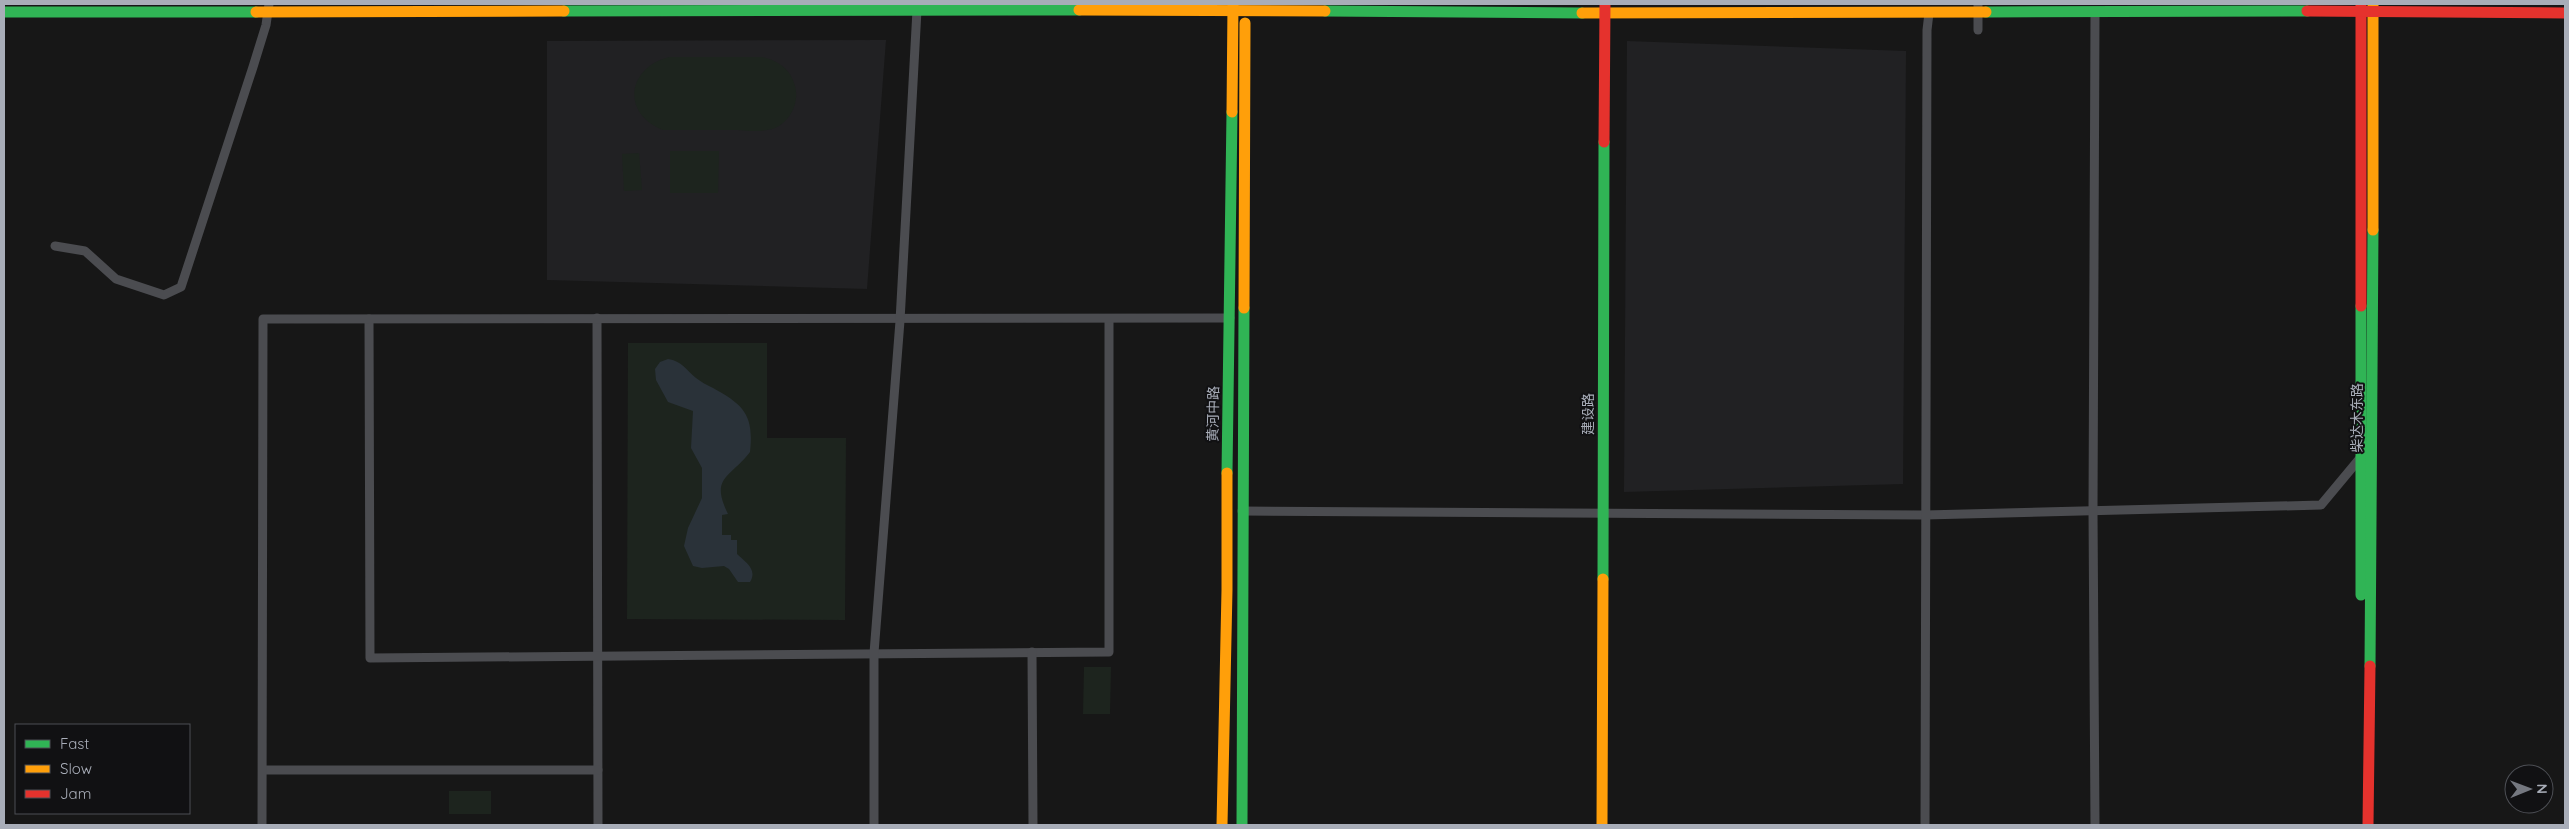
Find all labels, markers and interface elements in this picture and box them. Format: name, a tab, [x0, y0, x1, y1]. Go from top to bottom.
street label: 柴达木东路	[2348, 383, 2366, 453]
street label: 黄河中路	[1204, 386, 1222, 442]
street label: 建设路	[1579, 393, 1597, 435]
legend	[15, 724, 190, 814]
text: Fast	[60, 734, 89, 753]
text: Slow	[60, 759, 92, 778]
north arrow	[2504, 764, 2554, 814]
text: N	[2533, 783, 2551, 794]
text: Jam	[60, 784, 91, 803]

